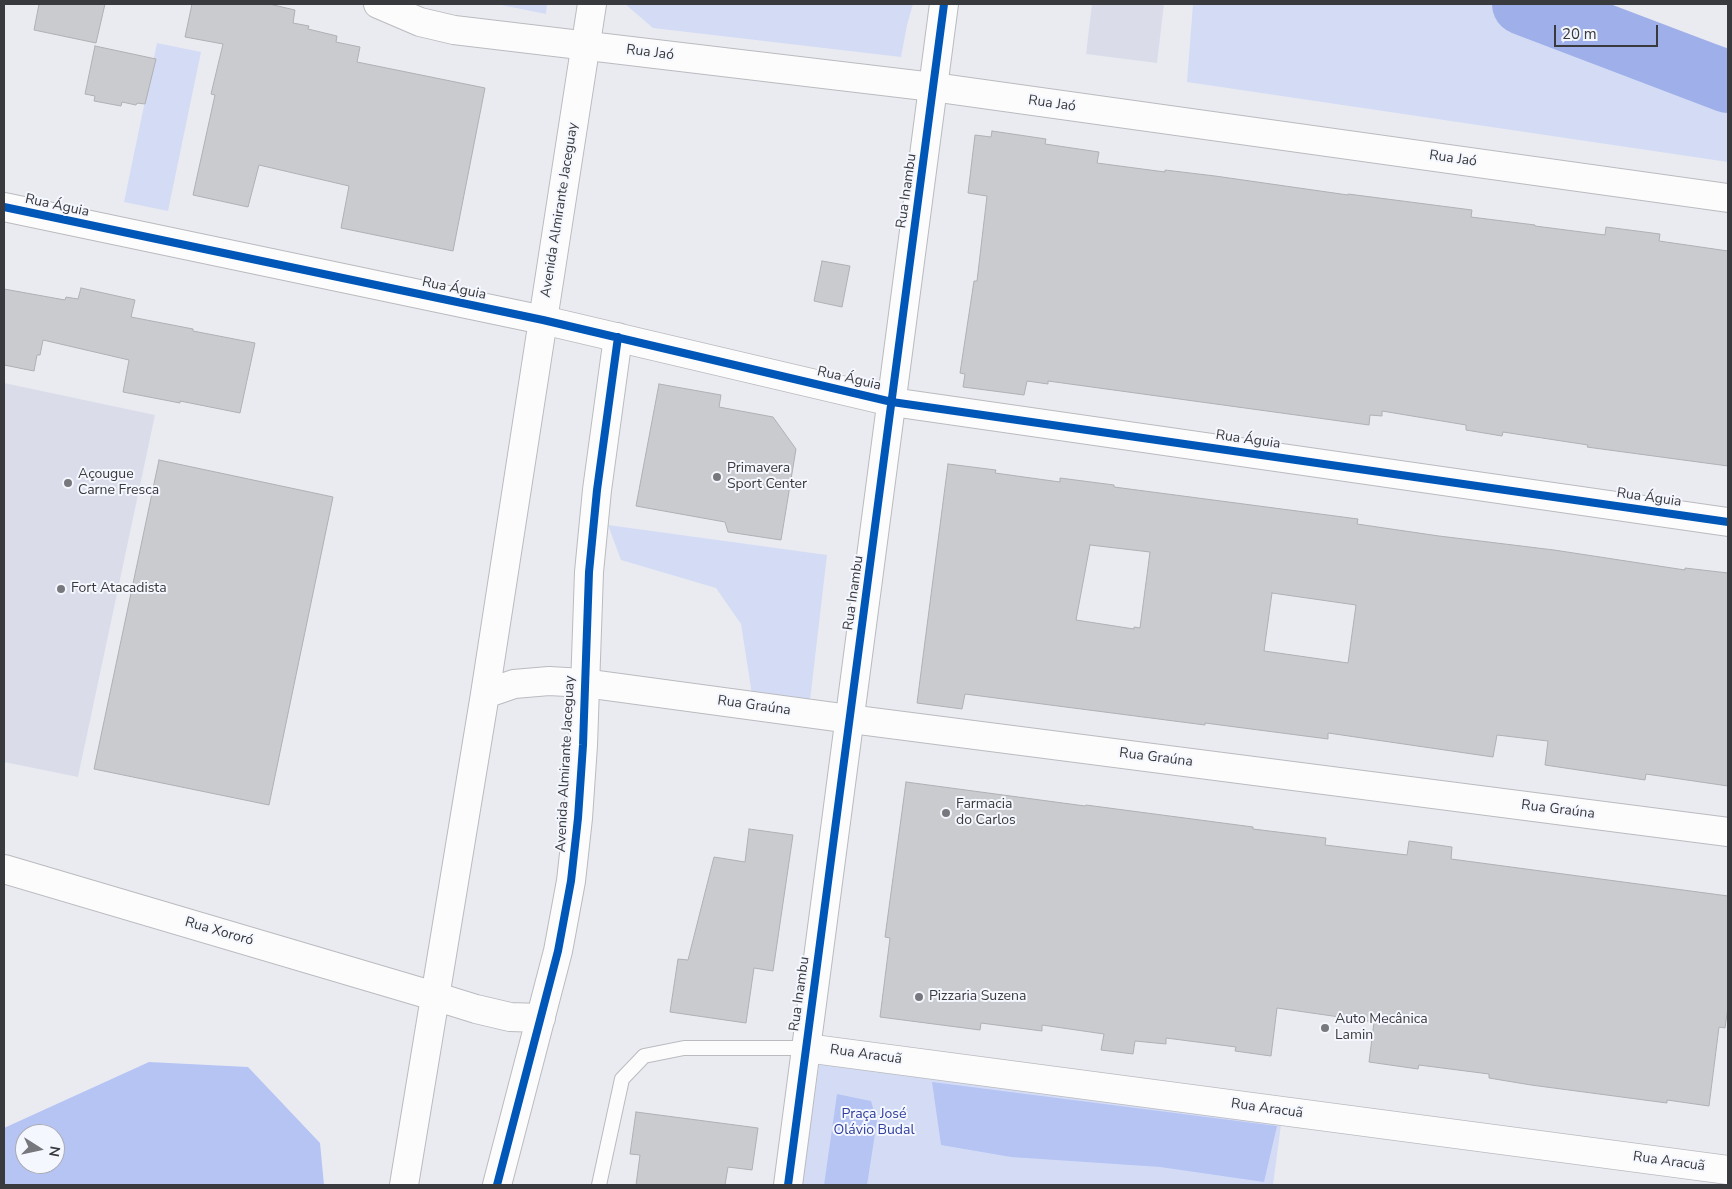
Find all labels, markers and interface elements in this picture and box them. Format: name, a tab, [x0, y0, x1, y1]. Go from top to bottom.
scale bar	[1557, 15, 1661, 47]
text: 20 m	[1562, 24, 1597, 44]
street label: Rua Jaó	[625, 42, 675, 64]
street label: Rua Jaó	[1027, 92, 1077, 116]
street label: Avenida Almirante Jaceguay	[538, 121, 582, 299]
street label: Rua Jaó	[1428, 147, 1478, 171]
street label: Rua Inambu	[893, 153, 921, 229]
street label: Rua Águia	[23, 191, 91, 221]
street label: Rua Águia	[420, 274, 488, 304]
street label: Rua Águia	[815, 363, 883, 395]
street label: Rua Águia	[1215, 427, 1281, 453]
place label: Primavera Sport Center	[727, 461, 807, 494]
place label: Açougue Carne Fresca	[78, 467, 159, 500]
marker: Primavera Sport Center	[711, 471, 723, 483]
marker: Açougue Carne Fresca	[62, 477, 74, 489]
street label: Rua Águia	[1616, 485, 1682, 511]
street label: Rua Inambu	[840, 555, 868, 631]
place label: Fort Atacadista	[71, 581, 167, 597]
marker: Fort Atacadista	[55, 583, 67, 595]
street label: Avenida Almirante Jaceguay	[553, 675, 579, 853]
street label: Rua Graúna	[716, 693, 792, 719]
street label: Rua Graúna	[1118, 745, 1194, 771]
place label: Farmacia do Carlos	[956, 797, 1016, 830]
street label: Rua Graúna	[1520, 797, 1596, 823]
marker: Farmacia do Carlos	[940, 807, 952, 819]
street label: Rua Xororó	[183, 914, 255, 950]
street label: Rua Inambu	[786, 956, 814, 1032]
place label: Pizzaria Suzena	[929, 989, 1026, 1005]
marker: Pizzaria Suzena	[913, 991, 925, 1003]
place label: Auto Mecânica Lamin	[1335, 1012, 1428, 1044]
marker: Auto Mecânica Lamin	[1319, 1022, 1331, 1034]
street label: Rua Aracuã	[829, 1042, 903, 1068]
street label: Rua Aracuã	[1230, 1096, 1304, 1122]
park label: Praça José Olávio Budal	[833, 1107, 915, 1140]
north arrow	[15, 1124, 65, 1174]
text: N	[44, 1145, 65, 1158]
street label: Rua Aracuã	[1632, 1149, 1706, 1175]

